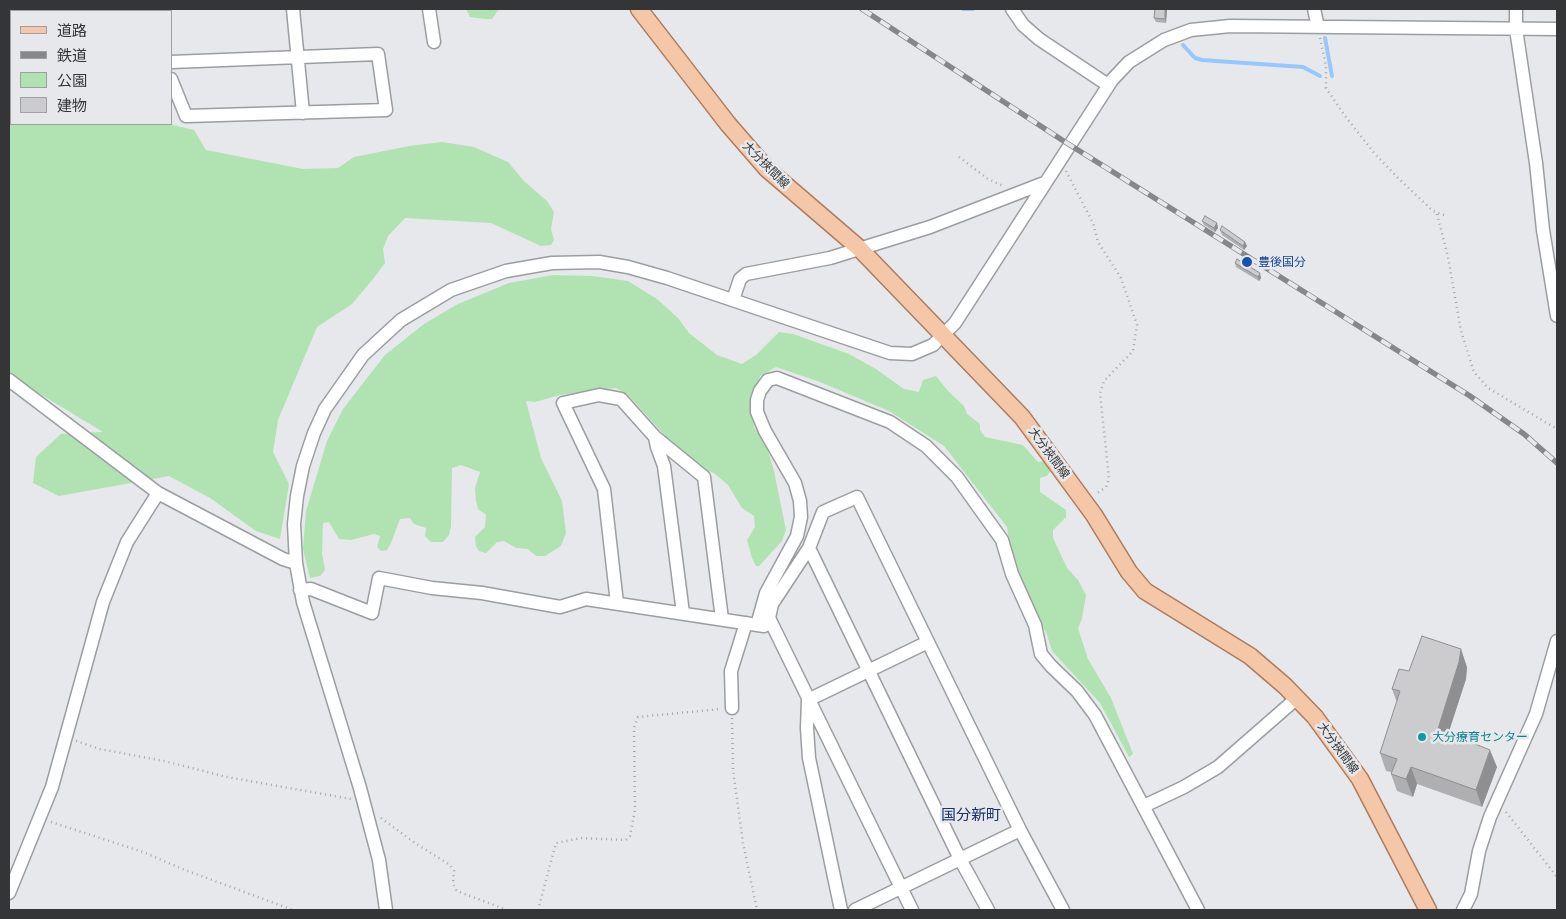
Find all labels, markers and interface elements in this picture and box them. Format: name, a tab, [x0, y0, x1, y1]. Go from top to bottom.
legend	[10, 10, 172, 125]
text: 道路	[57, 21, 87, 39]
text: 鉄道	[57, 46, 87, 64]
text: 公園	[57, 71, 87, 89]
text: 建物	[57, 96, 87, 114]
street label: 大分挾間線	[740, 139, 792, 191]
marker: 豊後国分	[1240, 255, 1254, 269]
place label: 豊後国分	[1258, 255, 1306, 269]
street label: 大分挾間線	[1026, 424, 1072, 482]
street label: 大分挾間線	[1315, 719, 1361, 777]
place label: 大分療育センター	[1432, 730, 1528, 744]
marker: 大分療育センター	[1416, 731, 1428, 743]
district label: 国分新町	[941, 806, 1001, 824]

